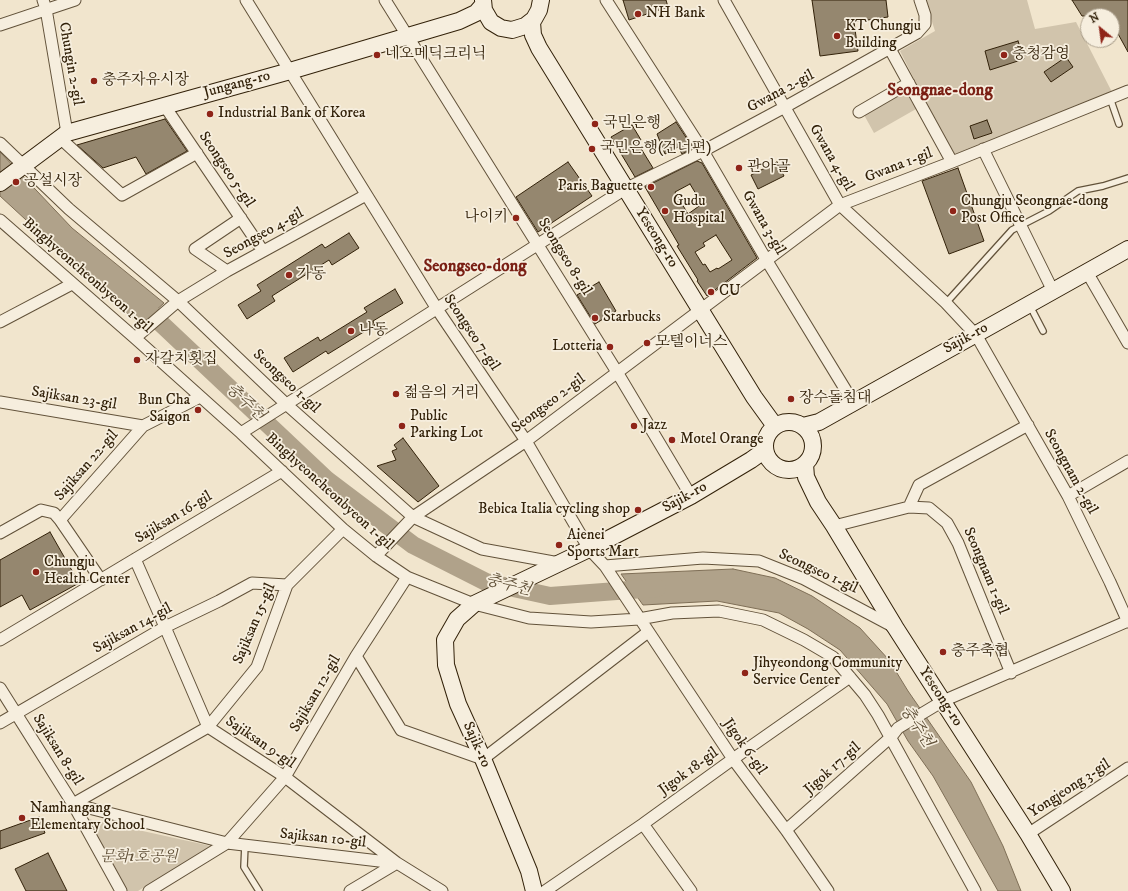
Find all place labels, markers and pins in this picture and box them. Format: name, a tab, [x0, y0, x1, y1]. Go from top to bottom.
place label: NH Bank	[646, 5, 705, 23]
marker: NH Bank	[633, 9, 643, 19]
place label: KT Chungju Building	[845, 18, 921, 53]
marker: KT Chungju Building	[832, 31, 842, 41]
place label: 네오메딕크리닉	[385, 46, 486, 64]
place label: 충청감영	[1012, 46, 1070, 64]
marker: 네오메딕크리닉	[372, 50, 382, 60]
marker: 충청감영	[999, 50, 1009, 60]
place label: 충주자유시장	[102, 72, 189, 90]
marker: 충주자유시장	[89, 76, 99, 86]
place label: Industrial Bank of Korea	[218, 105, 365, 123]
marker: Industrial Bank of Korea	[205, 109, 215, 119]
place label: 국민은행	[603, 115, 661, 133]
marker: 국민은행	[590, 119, 600, 129]
place label: 국민은행(건너편)	[600, 140, 711, 158]
marker: 국민은행(건너편)	[587, 144, 597, 154]
place label: 관아골	[747, 159, 790, 177]
marker: 관아골	[734, 163, 744, 173]
place label: 공설시장	[24, 173, 82, 191]
marker: 공설시장	[11, 177, 21, 187]
place label: Paris Baguette	[558, 178, 643, 196]
marker: Paris Baguette	[646, 182, 656, 192]
place label: Gudu Hospital	[673, 193, 725, 228]
place label: Chungju Seongnae-dong Post Office	[961, 193, 1108, 228]
marker: Gudu Hospital	[660, 206, 670, 216]
marker: Chungju Seongnae-dong Post Office	[948, 206, 958, 216]
place label: 나이키	[465, 209, 508, 227]
marker: 나이키	[511, 213, 521, 223]
place label: 가동	[297, 266, 326, 284]
marker: 가동	[284, 270, 294, 280]
place label: CU	[719, 283, 741, 301]
marker: CU	[706, 287, 716, 297]
place label: Starbucks	[603, 309, 661, 327]
marker: Starbucks	[590, 313, 600, 323]
place label: 나동	[359, 322, 388, 340]
marker: 나동	[346, 326, 356, 336]
place label: 모텔이너스	[655, 334, 727, 352]
place label: Lotteria	[552, 338, 602, 356]
marker: 모텔이너스	[642, 338, 652, 348]
marker: Lotteria	[605, 342, 615, 352]
place label: 자갈치횟집	[145, 351, 217, 369]
marker: 자갈치횟집	[132, 355, 142, 365]
place label: 젊음의 거리	[404, 385, 480, 403]
marker: 젊음의 거리	[391, 389, 401, 399]
place label: 장수돌침대	[799, 390, 871, 408]
place label: Bun Cha Saigon	[138, 392, 190, 427]
marker: 장수돌침대	[786, 394, 796, 404]
marker: Bun Cha Saigon	[193, 405, 203, 415]
place label: Public Parking Lot	[410, 408, 483, 443]
place label: Jazz	[642, 417, 667, 435]
marker: Public Parking Lot	[397, 421, 407, 431]
marker: Jazz	[629, 421, 639, 431]
place label: Motel Orange	[680, 431, 763, 449]
marker: Motel Orange	[667, 435, 677, 445]
place label: Bebica Italia cycling shop	[478, 501, 630, 519]
marker: Bebica Italia cycling shop	[633, 505, 643, 515]
place label: Aienei Sports Mart	[567, 527, 639, 562]
marker: Aienei Sports Mart	[554, 540, 564, 550]
place label: Chungju Health Center	[44, 554, 130, 589]
marker: Chungju Health Center	[31, 567, 41, 577]
place label: 충주축협	[951, 643, 1009, 661]
marker: 충주축협	[938, 647, 948, 657]
place label: Jihyeondong Community Service Center	[753, 655, 902, 690]
marker: Jihyeondong Community Service Center	[740, 668, 750, 678]
place label: Namhangang Elementary School	[30, 800, 145, 835]
marker: Namhangang Elementary School	[17, 813, 27, 823]

